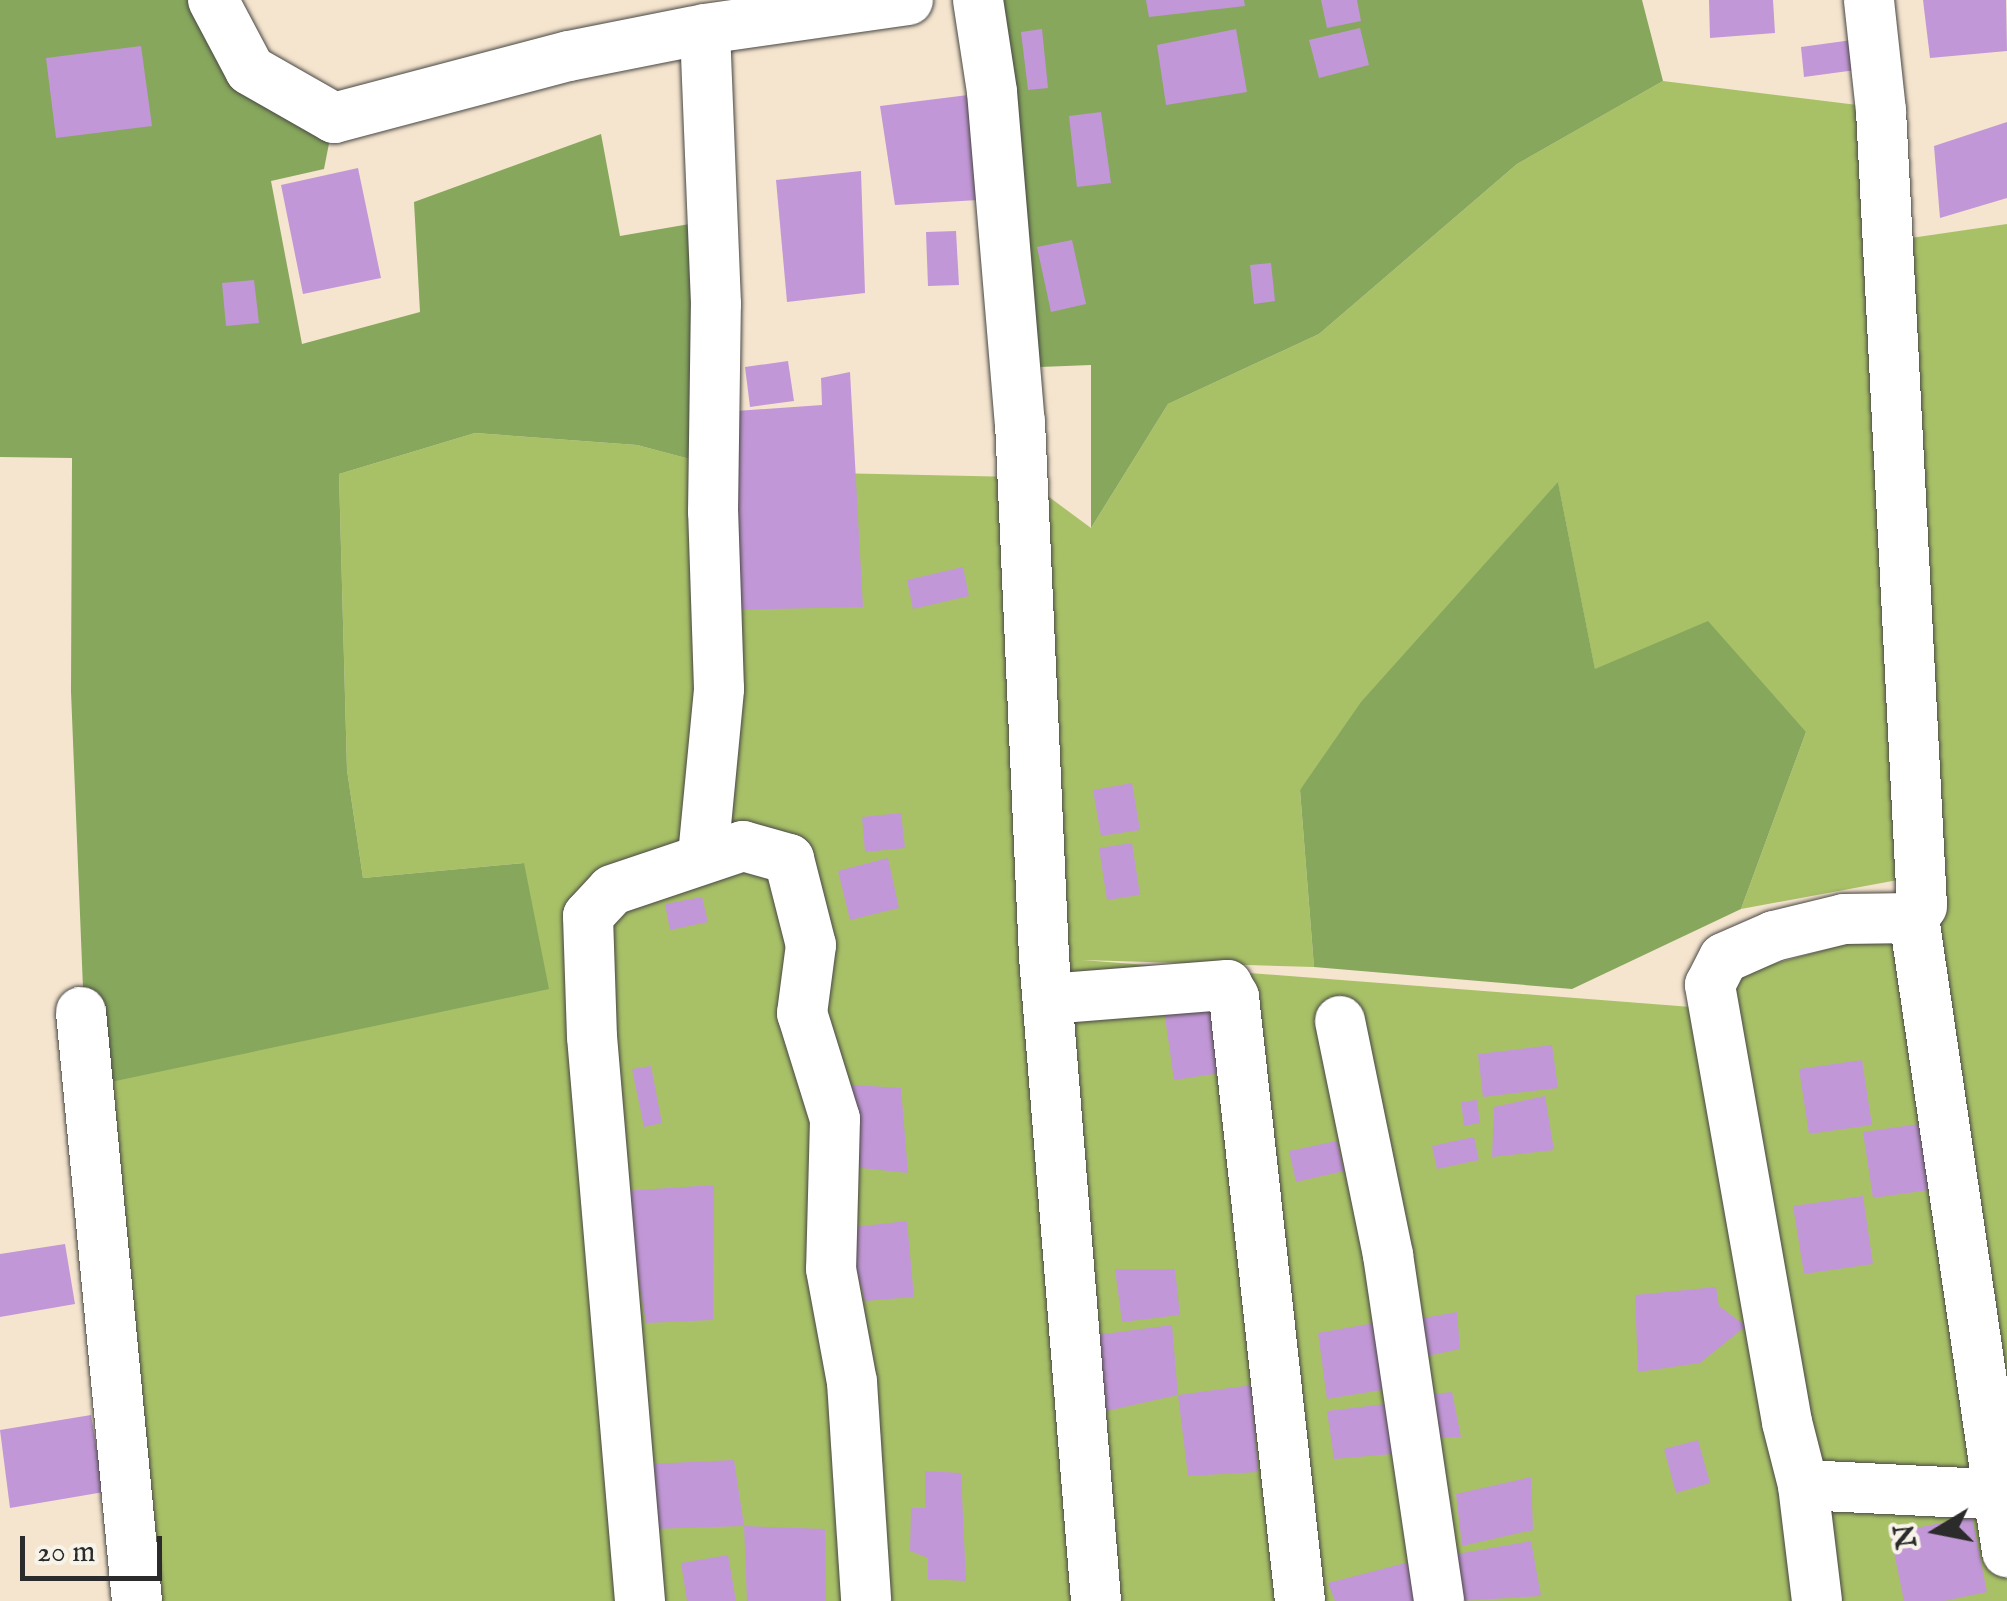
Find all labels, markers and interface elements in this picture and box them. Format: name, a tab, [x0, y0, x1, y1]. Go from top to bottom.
north arrow	[1887, 1481, 1987, 1581]
scale bar	[25, 1516, 168, 1578]
text: N	[1888, 1521, 1926, 1551]
text: 20 m	[37, 1534, 96, 1572]

